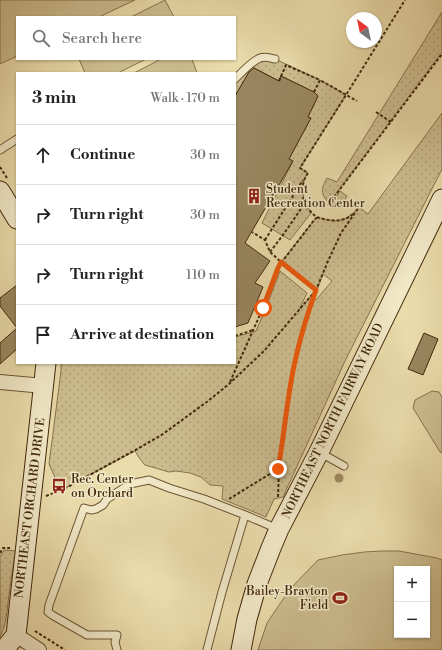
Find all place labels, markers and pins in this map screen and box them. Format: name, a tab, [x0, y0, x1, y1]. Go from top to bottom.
place label: Student Recreation Center	[266, 182, 365, 211]
building icon: Student Recreation Center	[245, 187, 263, 205]
place label: Rec. Center on Orchard	[71, 472, 133, 501]
bus stop icon: Rec. Center on Orchard	[50, 477, 68, 495]
place label: Bailey-Brayton Field	[245, 584, 328, 613]
sports icon: Bailey-Brayton Field	[331, 589, 349, 607]

